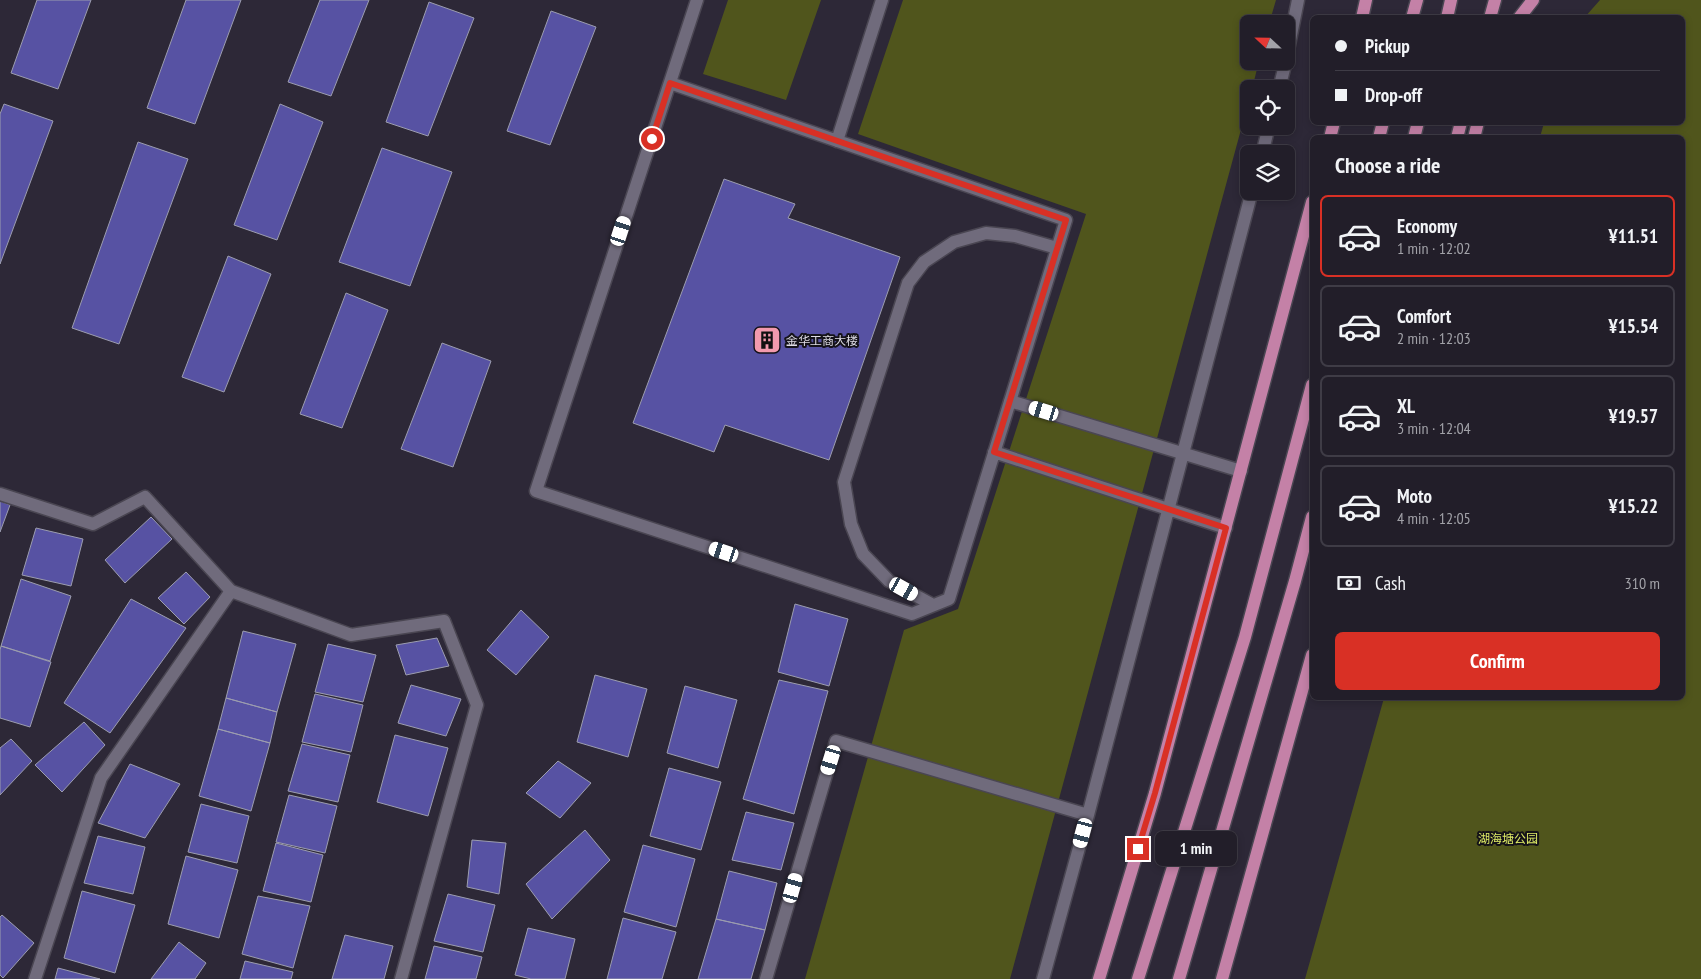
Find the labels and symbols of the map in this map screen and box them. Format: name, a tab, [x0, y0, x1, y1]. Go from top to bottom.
north arrow	[1240, 15, 1295, 70]
route start	[641, 128, 663, 150]
car	[609, 214, 632, 248]
building icon: 金华工商大楼	[752, 325, 782, 355]
place label: 金华工商大楼	[786, 333, 858, 348]
car	[1027, 399, 1060, 423]
car	[707, 540, 740, 564]
car	[887, 575, 920, 603]
car	[819, 743, 842, 777]
car	[1071, 817, 1094, 849]
park label: 湖海塘公园	[1478, 831, 1538, 846]
callout: 1 min	[1156, 832, 1238, 866]
route end	[1127, 838, 1149, 860]
car	[781, 872, 804, 904]

